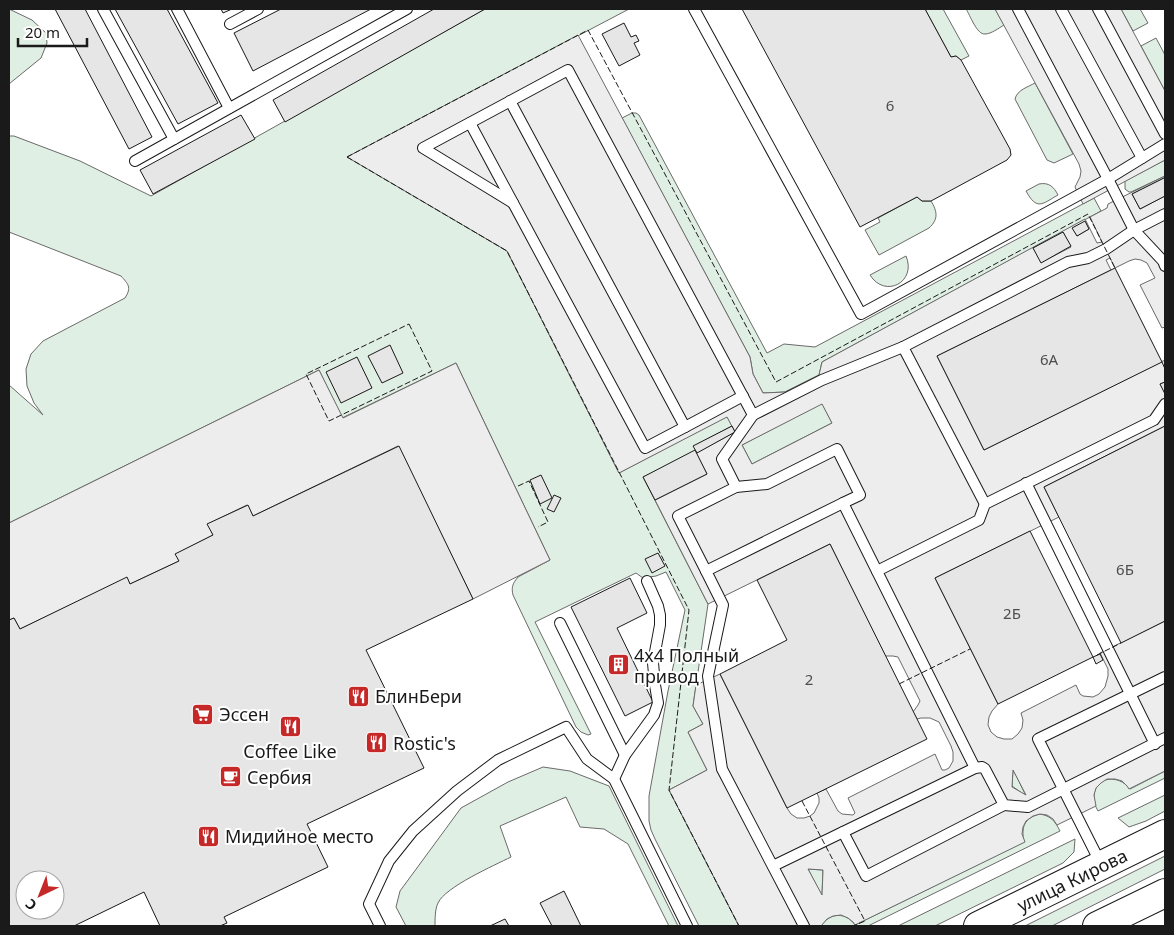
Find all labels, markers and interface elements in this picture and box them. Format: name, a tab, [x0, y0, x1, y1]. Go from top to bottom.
scale bar	[18, 15, 86, 47]
text: 20 m	[25, 22, 60, 42]
house number: 6	[886, 95, 894, 115]
house number: 6А	[1040, 349, 1059, 369]
house number: 6Б	[1116, 559, 1134, 579]
house number: 2Б	[1003, 603, 1021, 623]
place label: 4x4 Полный привод	[634, 643, 739, 688]
building icon: 4x4 Полный привод	[606, 653, 630, 677]
house number: 2	[805, 669, 813, 689]
restaurant icon: БлинБери	[347, 684, 371, 708]
place label: БлинБери	[375, 684, 462, 708]
supermarket icon: Эссен	[191, 702, 215, 726]
place label: Эссен	[219, 702, 269, 726]
restaurant icon: Coffee Like	[278, 714, 302, 738]
restaurant icon: Rostic's	[365, 731, 389, 755]
place label: Rostic's	[393, 731, 456, 755]
place label: Coffee Like	[243, 739, 337, 763]
cafe icon: Сербия	[219, 765, 243, 789]
place label: Сербия	[247, 765, 312, 789]
restaurant icon: Мидийное место	[197, 824, 221, 848]
place label: Мидийное место	[225, 824, 374, 848]
street label: улица Кирова	[1013, 843, 1131, 917]
north arrow	[15, 870, 65, 920]
text: С	[21, 895, 41, 915]

